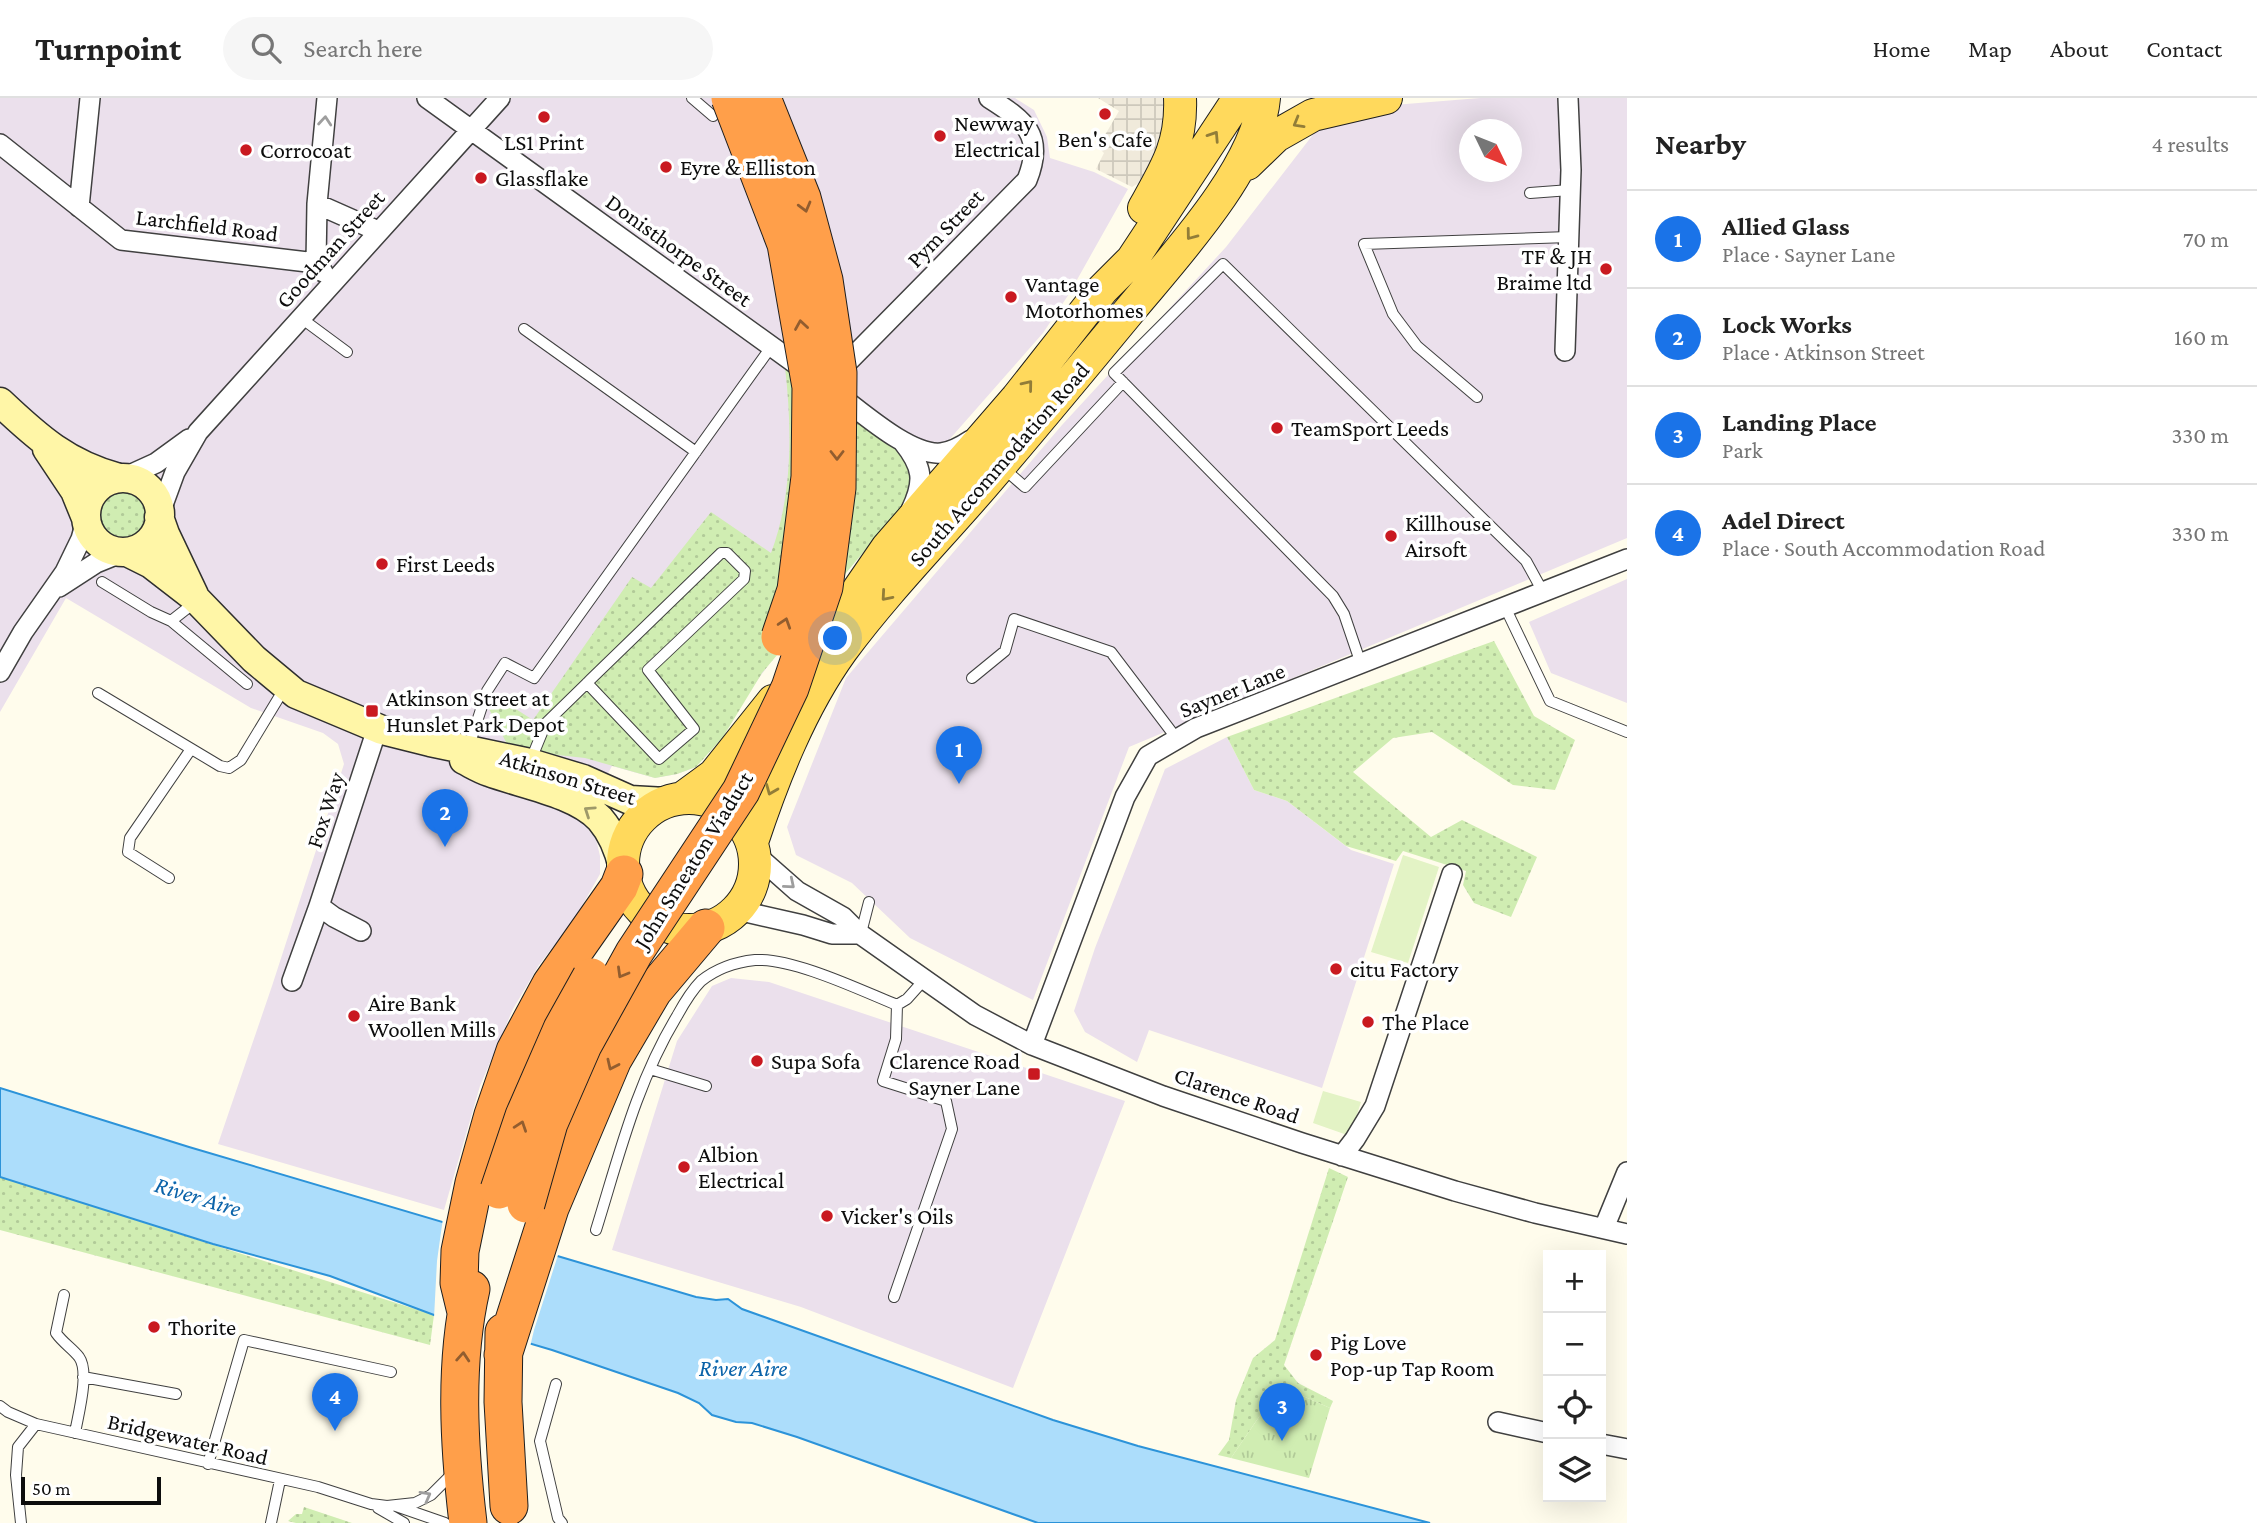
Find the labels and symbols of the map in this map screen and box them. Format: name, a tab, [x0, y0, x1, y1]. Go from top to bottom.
marker: Ben's Cafe	[1097, 106, 1113, 122]
marker: LS1 Print	[536, 109, 552, 125]
place label: Newway Electrical	[954, 110, 1040, 162]
one-way arrow	[1292, 115, 1305, 128]
one-way arrow	[317, 116, 332, 127]
north arrow	[1459, 119, 1522, 182]
place label: Ben's Cafe	[1058, 126, 1152, 152]
marker: Newway Electrical	[932, 128, 948, 144]
place label: LS1 Print	[504, 129, 584, 155]
one-way arrow	[1205, 131, 1218, 144]
place label: Corrocoat	[260, 137, 352, 163]
marker: Corrocoat	[238, 142, 254, 158]
place label: Eyre & Elliston	[680, 154, 816, 180]
marker: Eyre & Elliston	[658, 159, 674, 175]
place label: Glassflake	[495, 165, 588, 191]
marker: Glassflake	[473, 170, 489, 186]
street label: Pym Street	[901, 183, 989, 273]
street label: Goodman Street	[270, 185, 390, 313]
street label: Donisthorpe Street	[601, 188, 757, 312]
one-way arrow	[796, 201, 811, 213]
street label: Larchfield Road	[134, 203, 280, 247]
one-way arrow	[1186, 227, 1199, 240]
place label: TF & JH Braime ltd	[1497, 243, 1592, 295]
marker: TF & JH Braime ltd	[1598, 261, 1614, 277]
place label: Vantage Motorhomes	[1025, 271, 1144, 323]
marker: Vantage Motorhomes	[1003, 289, 1019, 305]
one-way arrow	[794, 319, 809, 331]
street label: South Accommodation Road	[903, 357, 1095, 571]
one-way arrow	[1019, 381, 1032, 393]
place label: TeamSport Leeds	[1291, 415, 1449, 441]
marker: TeamSport Leeds	[1269, 420, 1285, 436]
one-way arrow	[829, 451, 845, 461]
place label: Killhouse Airsoft	[1405, 510, 1491, 562]
marker: Killhouse Airsoft	[1383, 528, 1399, 544]
place label: First Leeds	[396, 551, 495, 577]
marker: First Leeds	[374, 556, 390, 572]
one-way arrow	[882, 588, 894, 601]
one-way arrow	[777, 617, 791, 630]
your location	[818, 621, 852, 655]
street label: Sayner Lane	[1175, 657, 1289, 723]
place label: Atkinson Street at Hunslet Park Depot	[386, 685, 565, 737]
marker: Atkinson Street at Hunslet Park Depot	[364, 703, 380, 719]
pin: 1	[936, 726, 982, 784]
street label: Atkinson Street	[497, 744, 639, 810]
street label: John Smeaton Viaduct	[627, 766, 758, 955]
street label: Fox Way	[301, 768, 350, 851]
one-way arrow	[766, 784, 780, 796]
pin: 2	[422, 789, 468, 847]
one-way arrow	[584, 807, 597, 819]
one-way arrow	[782, 876, 795, 888]
place label: citu Factory	[1350, 956, 1459, 982]
marker: citu Factory	[1328, 961, 1344, 977]
one-way arrow	[617, 966, 630, 979]
place label: Aire Bank Woollen Mills	[368, 990, 496, 1042]
marker: Aire Bank Woollen Mills	[346, 1008, 362, 1024]
place label: The Place	[1382, 1009, 1469, 1035]
marker: The Place	[1360, 1014, 1376, 1030]
place label: Supa Sofa	[771, 1048, 861, 1074]
place label: Clarence Road Sayner Lane	[889, 1048, 1020, 1100]
marker: Supa Sofa	[749, 1053, 765, 1069]
one-way arrow	[606, 1057, 620, 1070]
street label: Clarence Road	[1171, 1061, 1303, 1129]
marker: Clarence Road Sayner Lane	[1026, 1066, 1042, 1082]
one-way arrow	[513, 1120, 527, 1132]
place label: Albion Electrical	[698, 1141, 784, 1193]
marker: Albion Electrical	[676, 1159, 692, 1175]
water label: River Aire	[152, 1170, 244, 1222]
place label: Vicker's Oils	[841, 1203, 953, 1229]
marker: Vicker's Oils	[819, 1208, 835, 1224]
place label: Thorite	[168, 1314, 236, 1340]
marker: Thorite	[146, 1319, 162, 1335]
place label: Pig Love Pop-up Tap Room	[1330, 1329, 1494, 1381]
marker: Pig Love Pop-up Tap Room	[1308, 1347, 1324, 1363]
one-way arrow	[455, 1351, 470, 1362]
water label: River Aire	[699, 1354, 787, 1381]
pin: 4	[312, 1373, 358, 1431]
pin: 3	[1259, 1383, 1305, 1441]
street label: Bridgewater Road	[105, 1408, 271, 1470]
scale bar	[21, 1474, 161, 1506]
one-way arrow	[419, 1491, 432, 1504]

